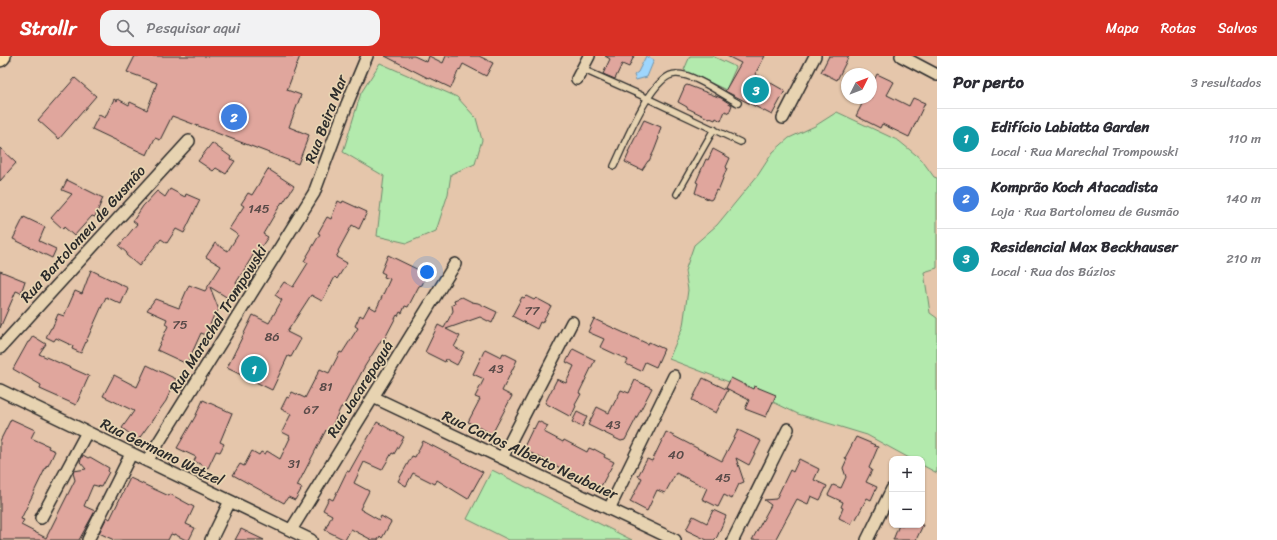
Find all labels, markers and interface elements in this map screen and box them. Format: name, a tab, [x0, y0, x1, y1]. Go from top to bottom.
search box	[100, 10, 380, 46]
text: Strollr	[20, 12, 76, 45]
text: Pesquisar aqui	[146, 15, 240, 41]
text: Mapa	[1106, 16, 1139, 41]
text: Rotas	[1161, 16, 1196, 41]
text: Salvos	[1218, 16, 1257, 41]
icon: search	[114, 17, 136, 39]
text: Por perto	[953, 67, 1024, 97]
north arrow	[841, 68, 877, 104]
street label: Rua Beira Mar	[297, 70, 355, 167]
text: 3 resultados	[1191, 71, 1261, 94]
pin: 3	[743, 75, 769, 105]
pin: 2	[221, 102, 247, 132]
text: Edifício Labiatta Garden	[991, 114, 1149, 140]
text: 1	[963, 127, 969, 150]
text: 110 m	[1228, 127, 1261, 150]
text: Local · Rua Marechal Trompowski	[991, 140, 1178, 163]
street label: Rua Bartolomeu de Gusmão	[14, 159, 153, 309]
text: Komprão Koch Atacadista	[991, 174, 1158, 200]
text: 2	[962, 187, 970, 210]
text: 140 m	[1226, 187, 1261, 210]
house number: 145	[248, 197, 270, 220]
text: Loja · Rua Bartolomeu de Gusmão	[991, 200, 1179, 223]
text: Residencial Max Beckhauser	[991, 234, 1178, 260]
street label: Rua Marechal Trompowski	[162, 239, 275, 398]
text: 3	[962, 247, 970, 270]
text: 210 m	[1226, 247, 1261, 270]
text: Local · Rua dos Búzios	[991, 260, 1116, 283]
your location	[417, 262, 437, 282]
house number: 77	[525, 299, 541, 322]
house number: 75	[172, 313, 188, 336]
house number: 86	[264, 325, 280, 348]
street label: Rua Jacarepaguá	[320, 335, 401, 443]
pin: 1	[241, 354, 267, 384]
house number: 43	[488, 357, 504, 380]
house number: 81	[319, 375, 333, 398]
house number: 67	[304, 398, 320, 421]
street label: Rua Carlos Alberto Neubauer	[438, 403, 623, 508]
street label: Rua Germano Wetzel	[96, 411, 229, 493]
house number: 43	[605, 413, 621, 436]
house number: 40	[668, 443, 684, 466]
house number: 31	[288, 452, 301, 475]
map controls	[889, 456, 925, 528]
button: +	[889, 456, 925, 492]
house number: 45	[715, 466, 731, 489]
button: −	[889, 492, 925, 528]

